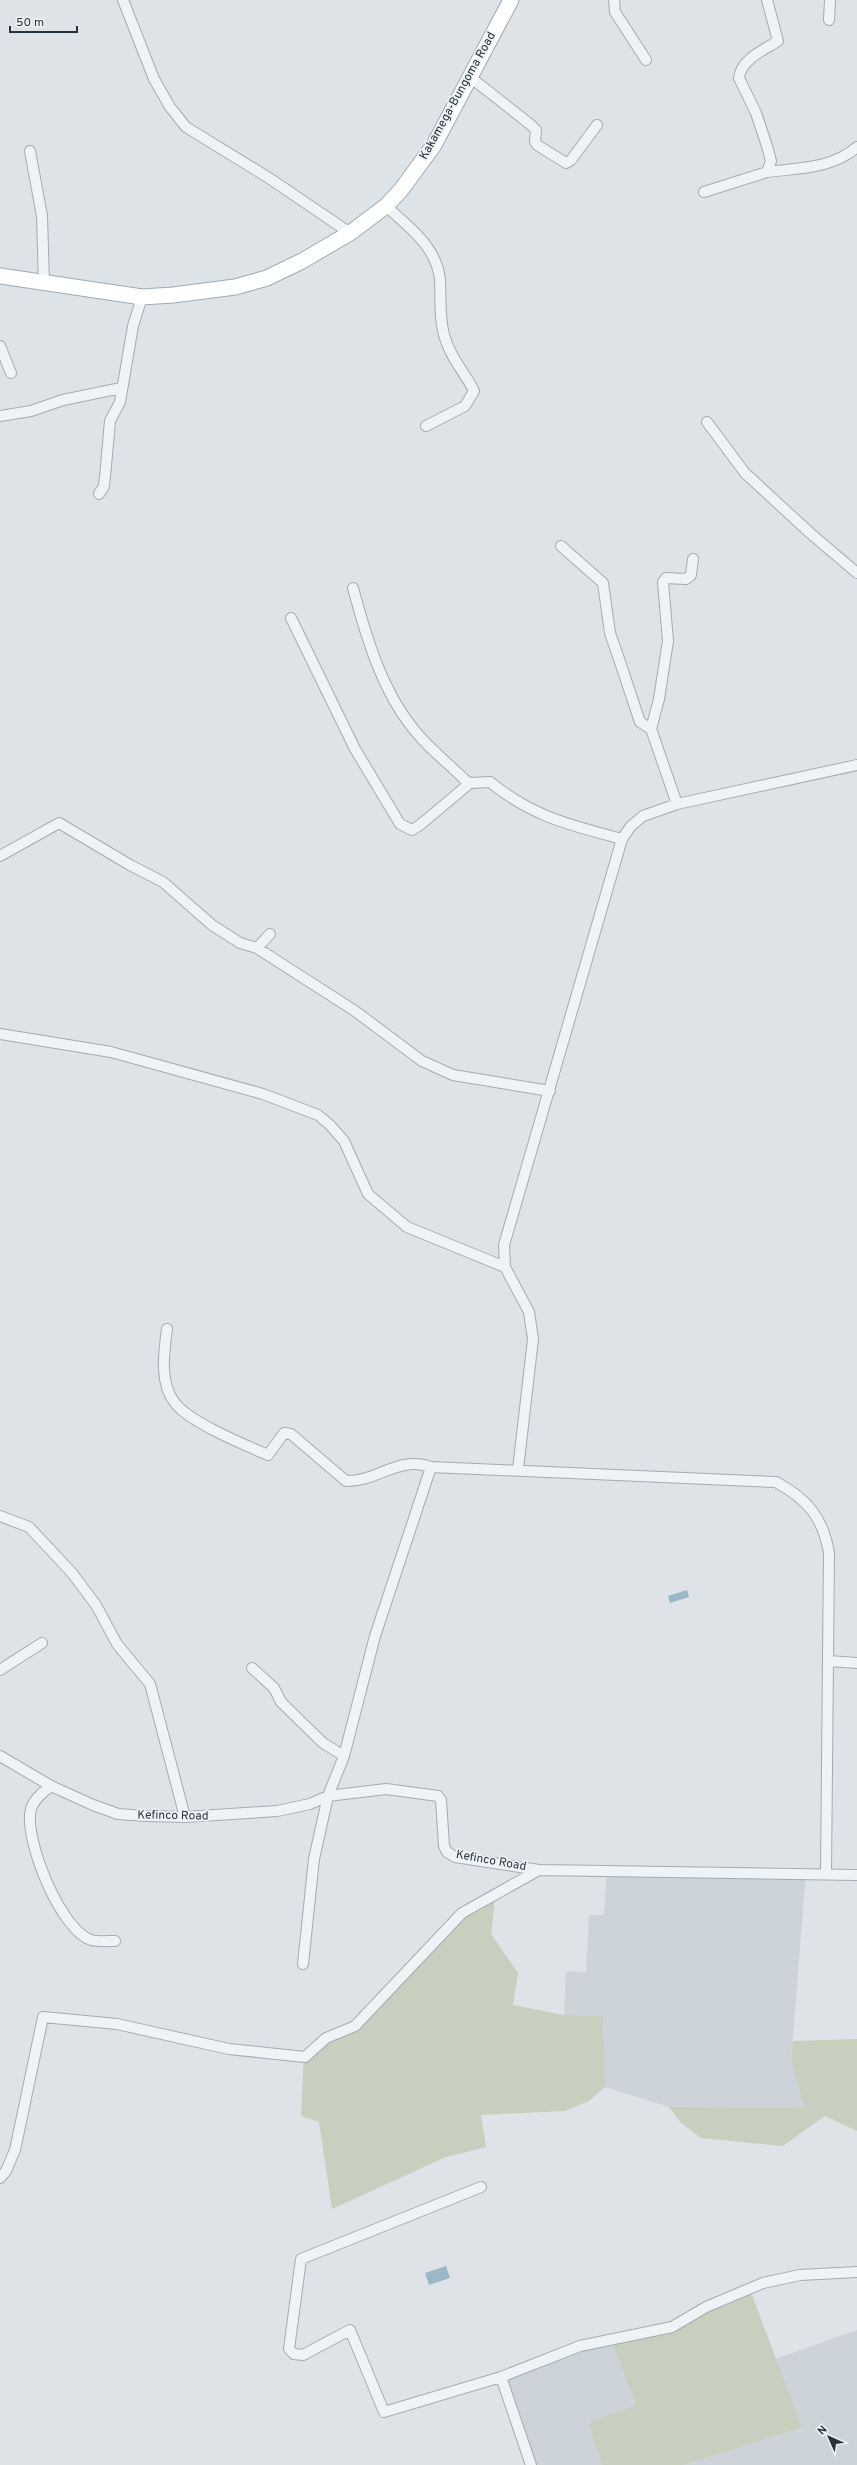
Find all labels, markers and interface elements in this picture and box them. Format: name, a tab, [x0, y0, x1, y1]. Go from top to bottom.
scale bar	[10, 8, 77, 34]
text: 50 m	[16, 15, 44, 31]
street label: Kakamega-Bungoma Road	[416, 29, 500, 163]
street label: Kefinco Road	[137, 1807, 209, 1825]
street label: Kefinco Road	[455, 1847, 527, 1875]
north arrow	[809, 2417, 849, 2457]
text: N	[815, 2423, 830, 2438]

